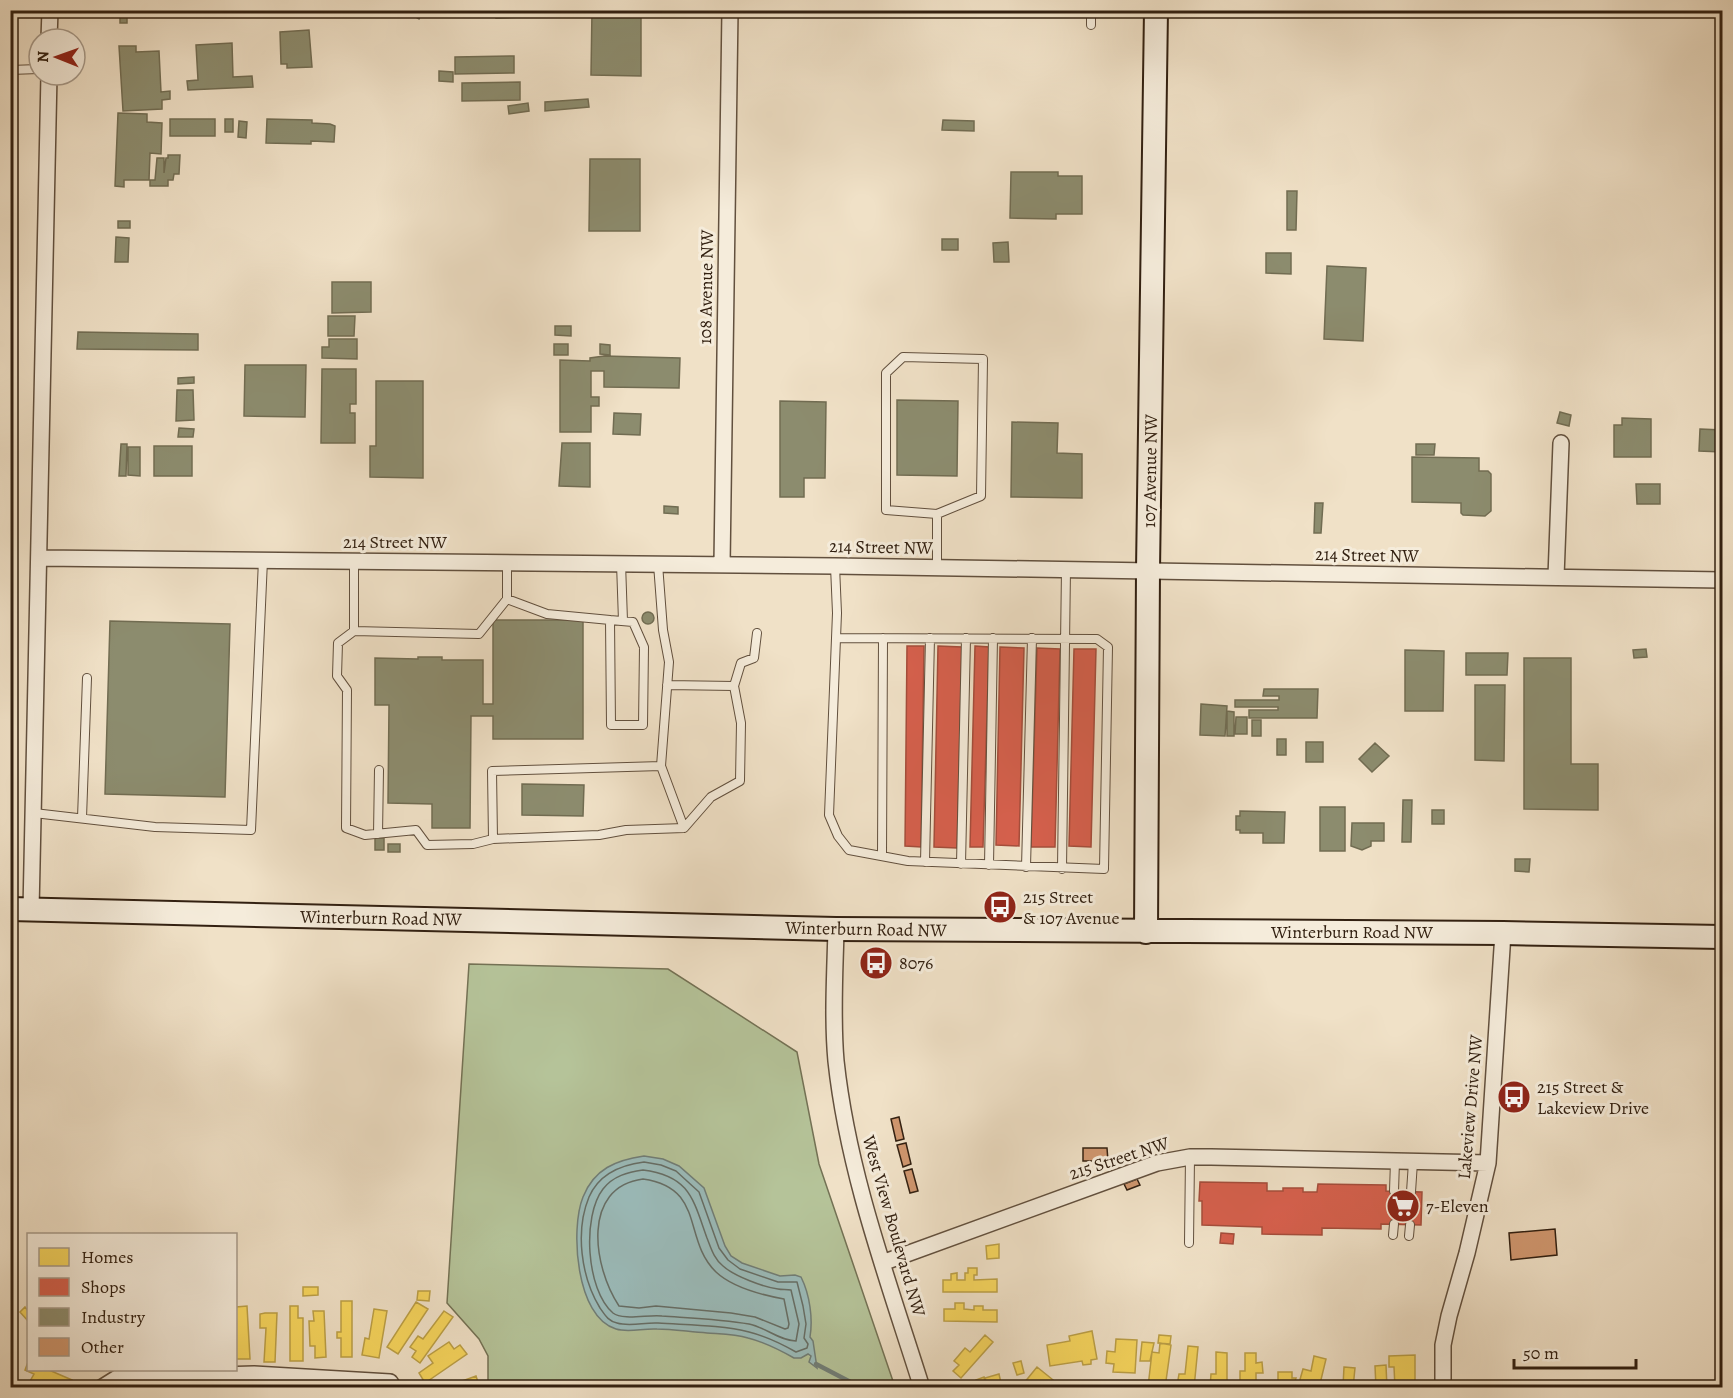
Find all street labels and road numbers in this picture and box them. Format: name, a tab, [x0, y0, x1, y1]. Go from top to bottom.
street label: 108 Avenue NW	[693, 229, 719, 345]
street label: 107 Avenue NW	[1137, 414, 1163, 528]
street label: 214 Street NW	[343, 530, 447, 554]
street label: 214 Street NW	[829, 534, 933, 560]
street label: 214 Street NW	[1315, 542, 1419, 568]
street label: Winterburn Road NW	[299, 905, 462, 931]
street label: Winterburn Road NW	[784, 916, 947, 942]
street label: Winterburn Road NW	[1270, 920, 1433, 944]
street label: Lakeview Drive NW	[1452, 1033, 1488, 1180]
street label: 215 Street NW	[1066, 1131, 1172, 1185]
street label: West View Boulevard NW	[856, 1132, 931, 1320]

